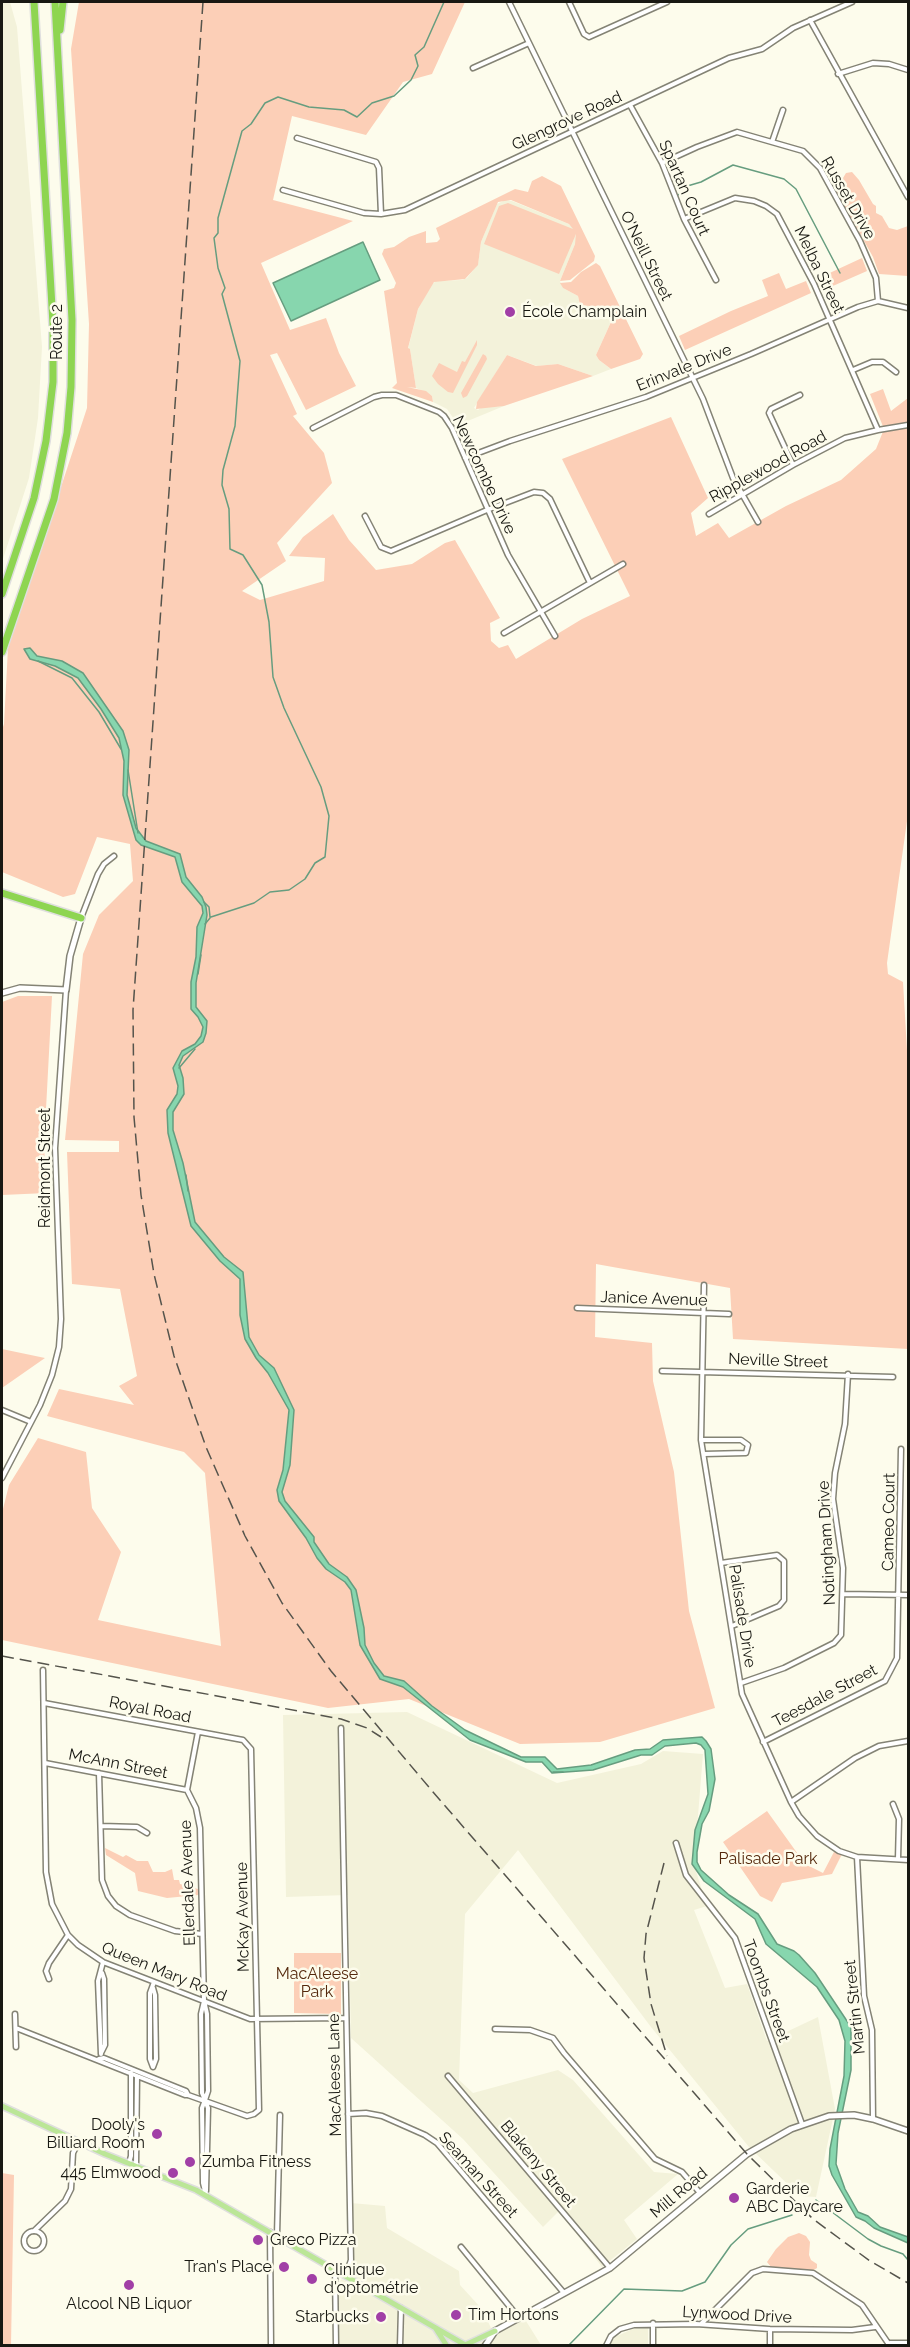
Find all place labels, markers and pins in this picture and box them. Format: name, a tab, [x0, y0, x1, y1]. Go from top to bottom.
place label: École Champlain	[522, 302, 647, 322]
marker: École Champlain	[503, 305, 517, 319]
place label: Dooly's Billiard Room	[47, 2115, 145, 2153]
marker: Dooly's Billiard Room	[150, 2127, 164, 2141]
place label: Zumba Fitness	[202, 2152, 311, 2172]
marker: Zumba Fitness	[183, 2155, 197, 2169]
place label: 445 Elmwood	[60, 2163, 161, 2183]
marker: 445 Elmwood	[166, 2166, 180, 2180]
place label: Garderie ABC Daycare	[746, 2179, 843, 2217]
marker: Garderie ABC Daycare	[727, 2191, 741, 2205]
place label: Greco Pizza	[270, 2230, 356, 2250]
marker: Greco Pizza	[251, 2233, 265, 2247]
place label: Tran's Place	[184, 2257, 272, 2277]
marker: Tran's Place	[277, 2260, 291, 2274]
place label: Clinique d'optométrie	[324, 2260, 418, 2298]
marker: Clinique d'optométrie	[305, 2272, 319, 2286]
marker: Alcool NB Liquor	[122, 2278, 136, 2292]
place label: Alcool NB Liquor	[66, 2294, 192, 2314]
place label: Tim Hortons	[468, 2305, 559, 2325]
place label: Starbucks	[295, 2307, 369, 2327]
marker: Tim Hortons	[449, 2308, 463, 2322]
marker: Starbucks	[374, 2310, 388, 2324]

